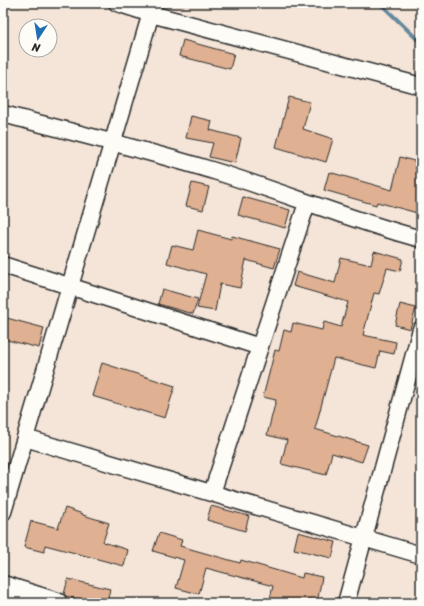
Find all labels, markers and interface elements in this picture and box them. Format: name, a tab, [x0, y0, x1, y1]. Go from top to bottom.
north arrow	[18, 18, 58, 58]
text: N	[30, 37, 43, 58]

